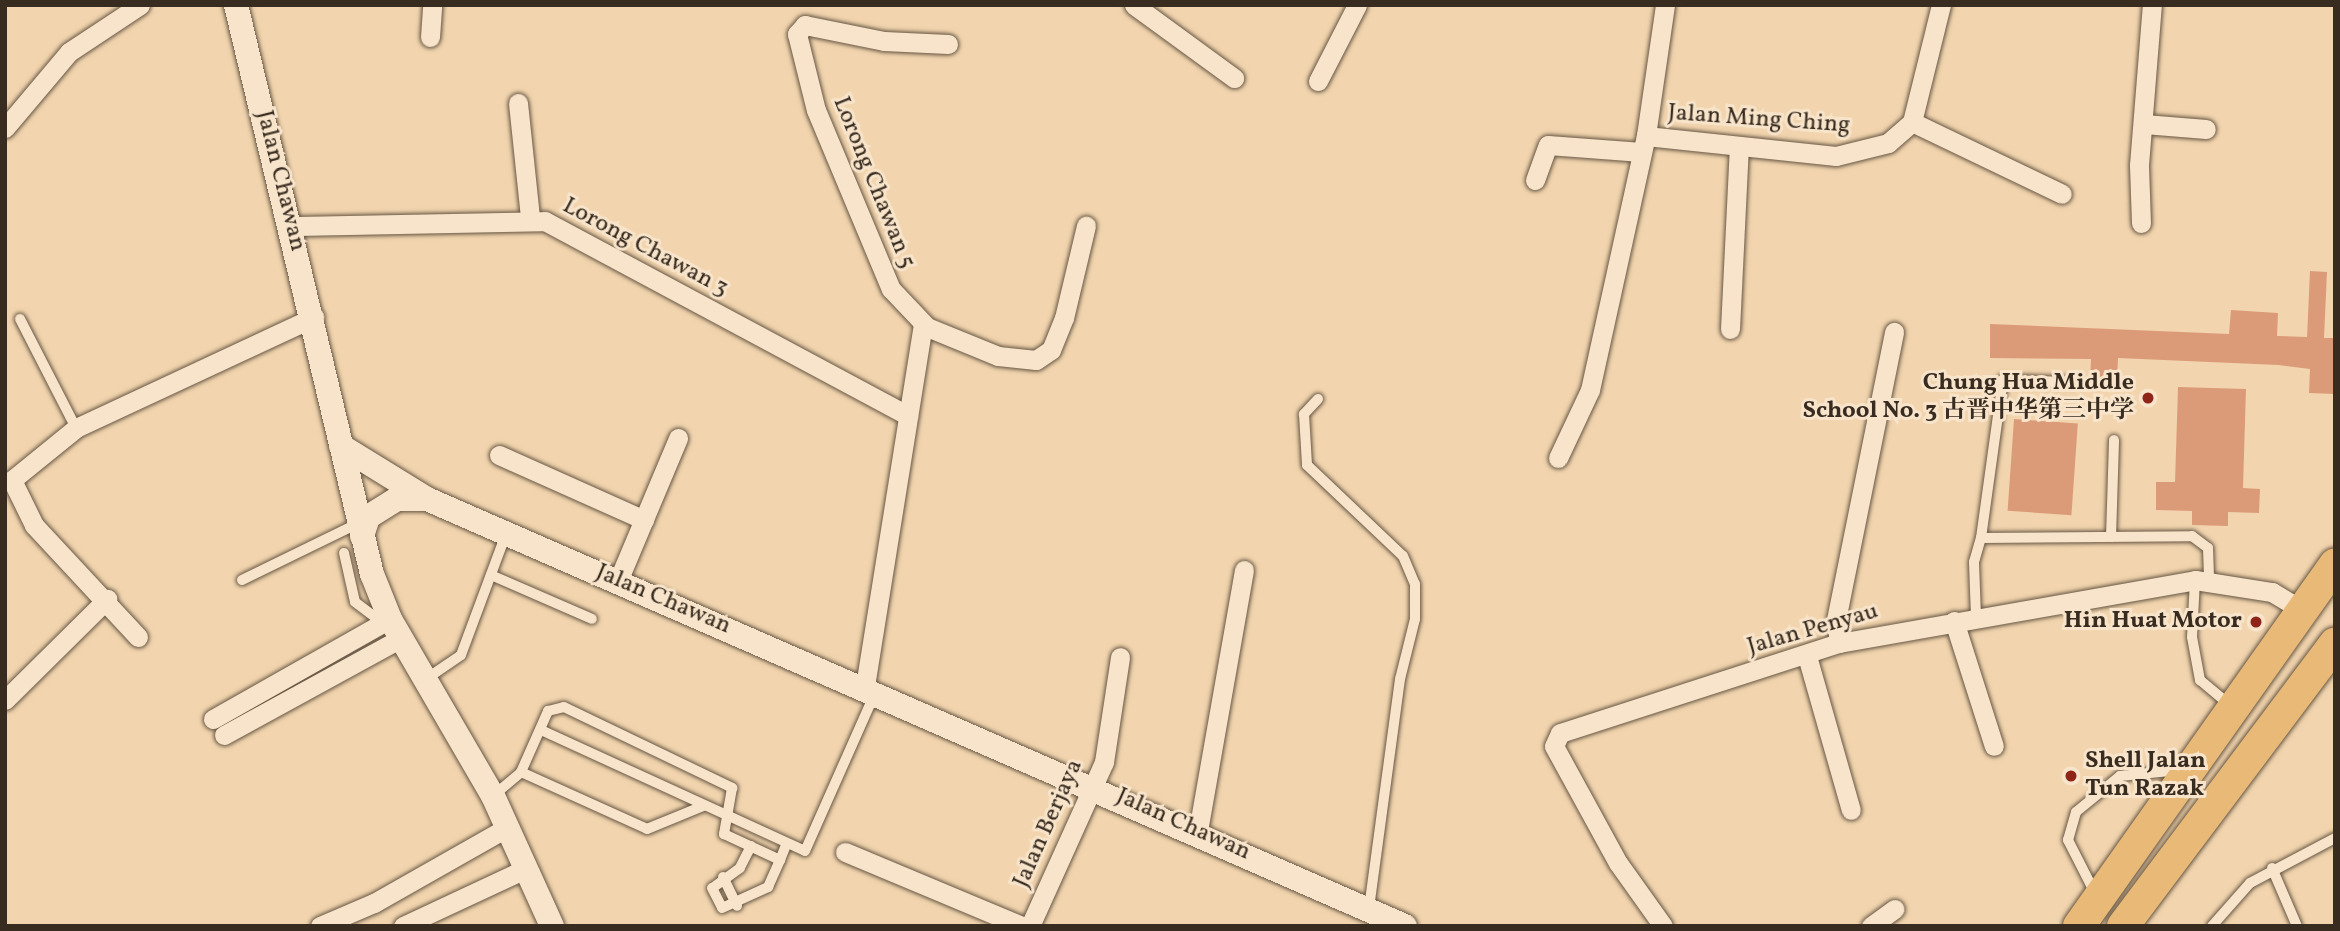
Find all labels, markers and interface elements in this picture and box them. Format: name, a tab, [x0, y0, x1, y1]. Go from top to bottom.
street label: Lorong Chawan 5	[825, 93, 921, 273]
street label: Jalan Ming Ching	[1667, 99, 1851, 141]
street label: Jalan Chawan	[249, 108, 311, 254]
street label: Lorong Chawan 3	[557, 192, 733, 304]
place label: Chung Hua Middle School No. 3 古晋中华第三中学	[1803, 370, 2134, 426]
marker: Chung Hua Middle School No. 3 古晋中华第三中学	[2140, 390, 2156, 406]
street label: Jalan Chawan	[591, 559, 735, 641]
street label: Jalan Penyau	[1744, 598, 1882, 662]
place label: Hin Huat Motor	[2064, 608, 2242, 636]
marker: Hin Huat Motor	[2248, 614, 2264, 630]
place label: Shell Jalan Tun Razak	[2085, 748, 2206, 804]
street label: Jalan Berjaya	[1008, 755, 1090, 893]
marker: Shell Jalan Tun Razak	[2063, 768, 2079, 784]
street label: Jalan Chawan	[1111, 783, 1255, 867]

